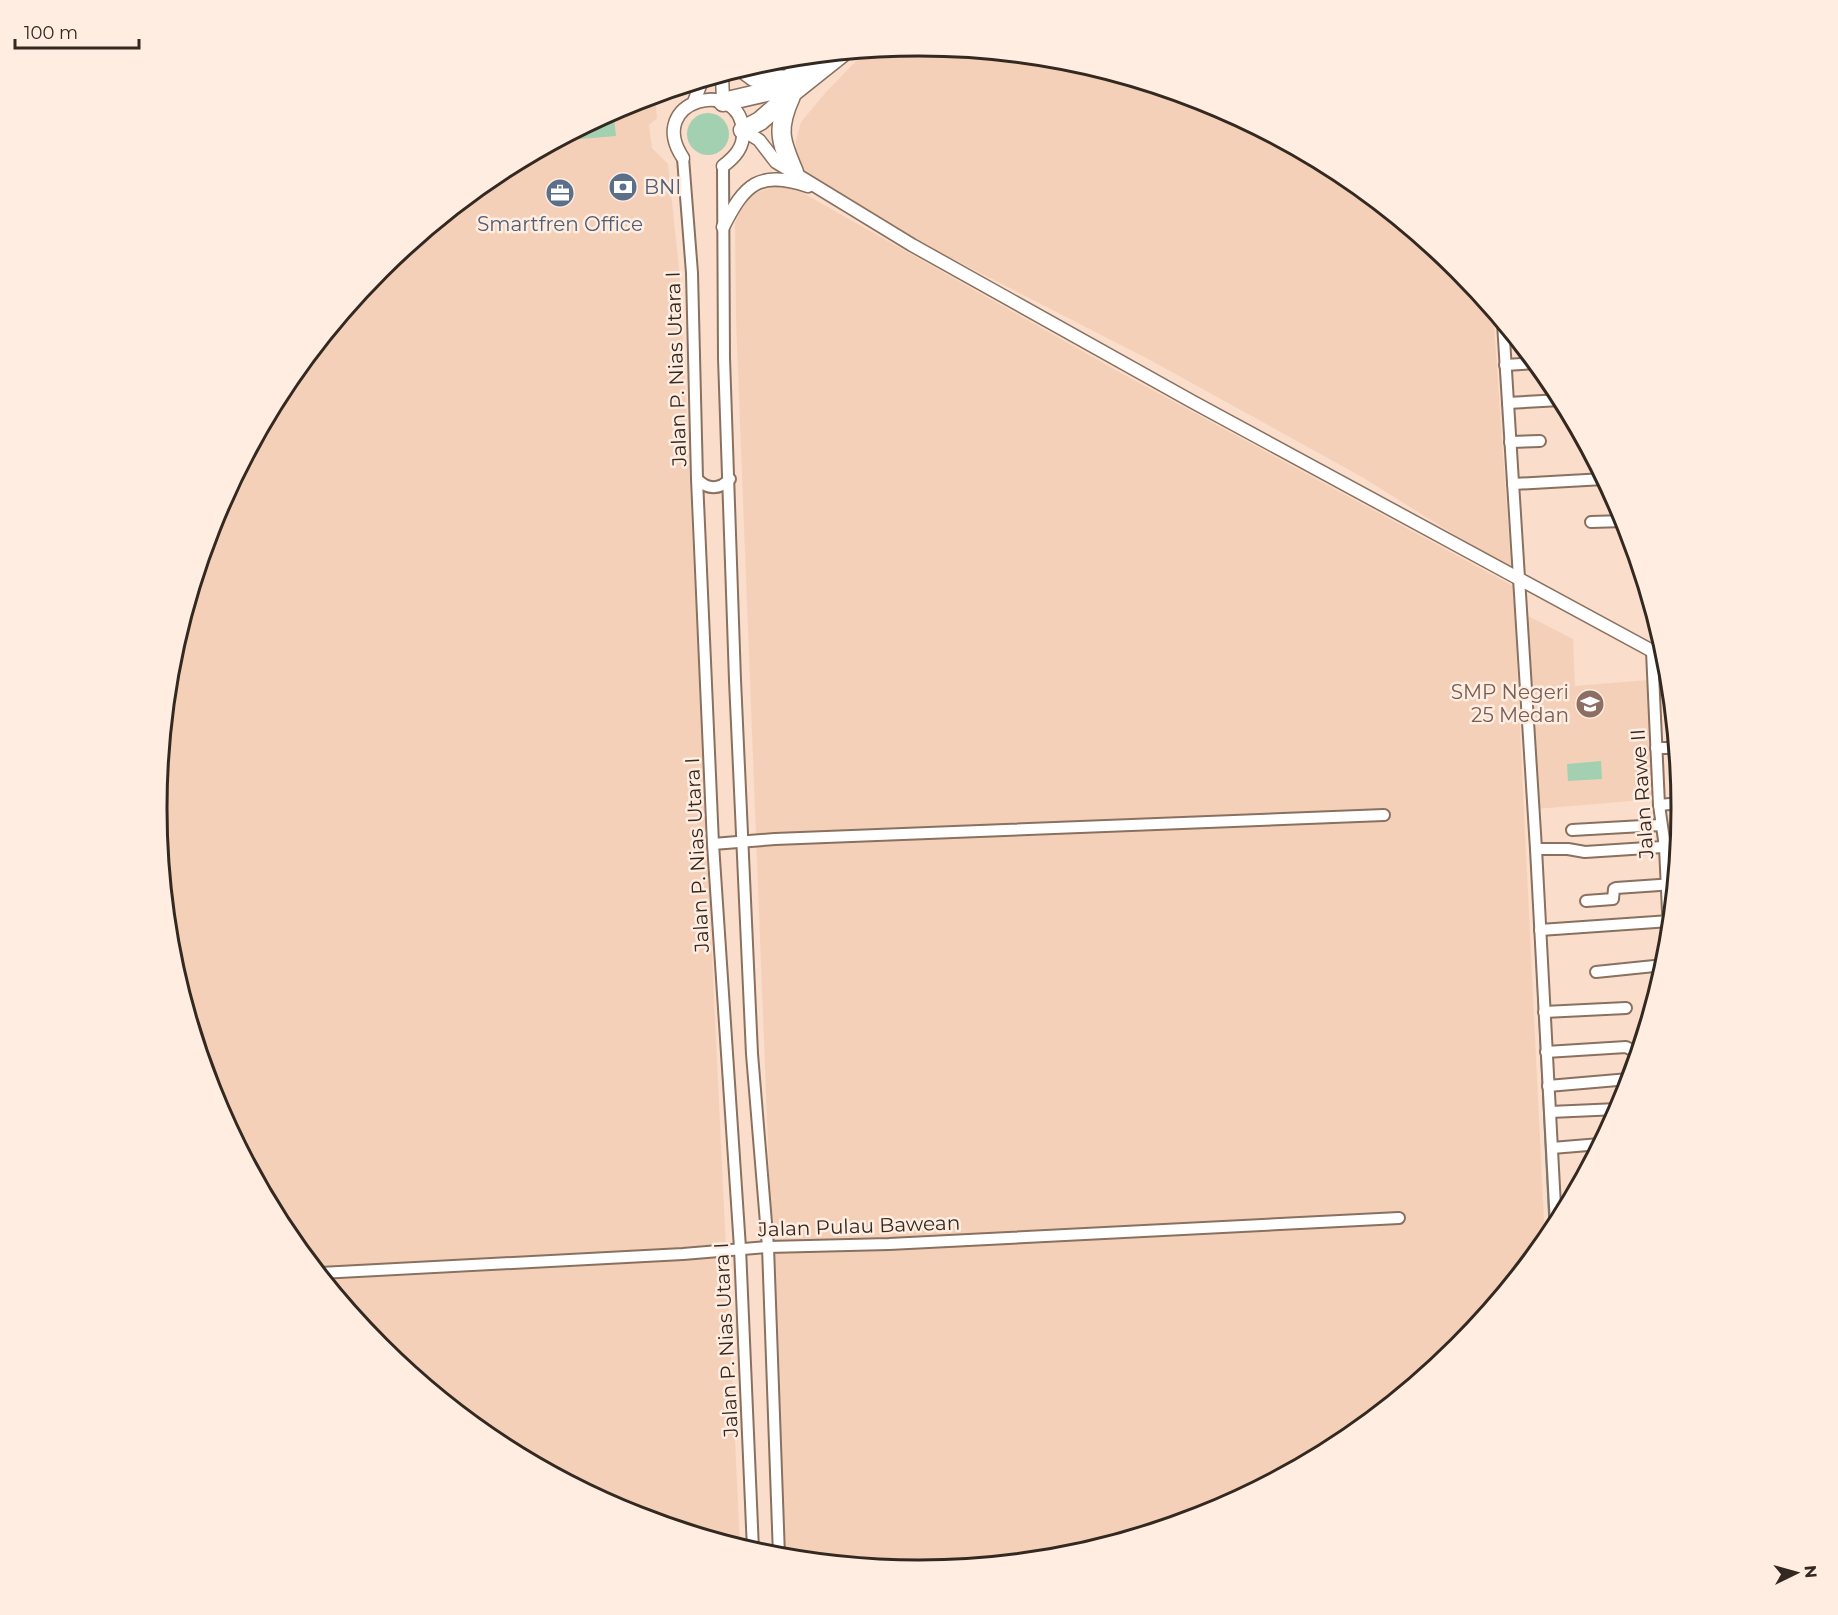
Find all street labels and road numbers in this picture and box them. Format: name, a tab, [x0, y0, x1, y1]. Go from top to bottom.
street label: Jalan P. Nias Utara I	[661, 271, 691, 468]
street label: Jalan Rawe II	[1625, 728, 1659, 861]
street label: Jalan P. Nias Utara I	[680, 757, 714, 954]
street label: Jalan Pulau Bawean	[756, 1210, 961, 1242]
street label: Jalan P. Nias Utara I	[709, 1242, 743, 1439]

